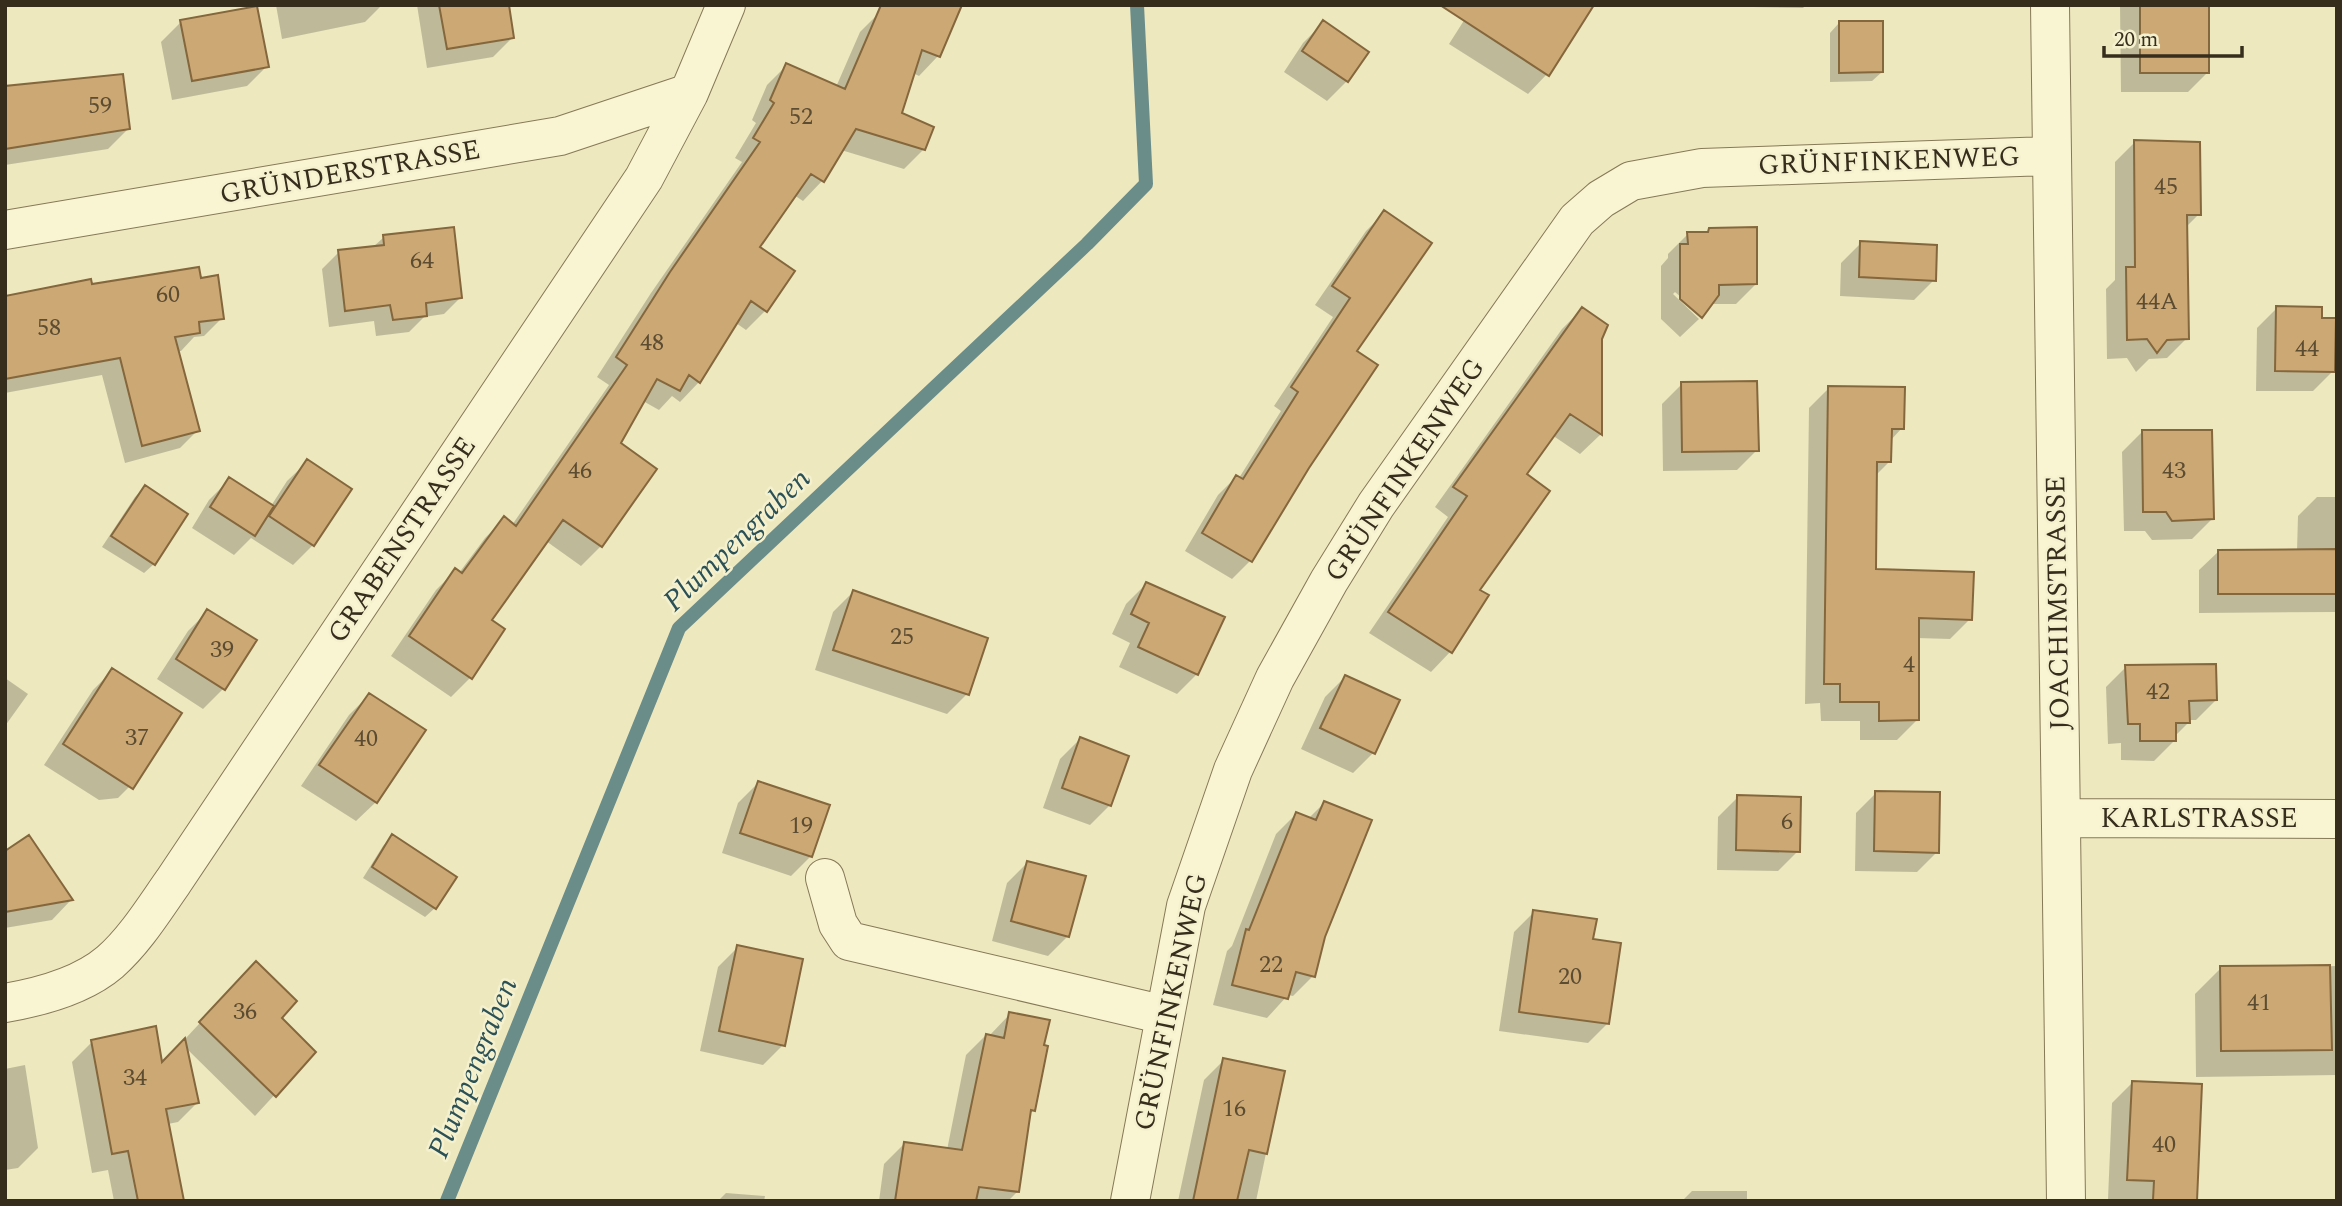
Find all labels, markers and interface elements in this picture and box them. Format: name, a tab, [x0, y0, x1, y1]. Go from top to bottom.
scale bar	[2104, 14, 2242, 58]
text: 20 m	[2114, 24, 2158, 56]
house number: 59	[88, 88, 112, 124]
house number: 52	[789, 99, 813, 135]
street label: GRÜNDERSTRASSE	[216, 128, 484, 216]
street label: GRÜNFINKENWEG	[1757, 135, 2021, 187]
house number: 45	[2154, 169, 2178, 205]
house number: 64	[410, 243, 434, 279]
house number: 60	[156, 277, 180, 313]
house number: 44A	[2136, 284, 2178, 320]
house number: 58	[37, 310, 61, 346]
house number: 48	[640, 325, 664, 361]
house number: 44	[2295, 331, 2319, 367]
street label: GRÜNFINKENWEG	[1314, 349, 1496, 591]
street label: GRABENSTRASSE	[317, 428, 487, 652]
house number: 46	[568, 453, 592, 489]
house number: 43	[2162, 453, 2186, 489]
water label: Plumpengraben	[652, 457, 822, 623]
street label: JOACHIMSTRASSE	[2034, 475, 2082, 731]
house number: 25	[890, 619, 914, 655]
house number: 39	[210, 632, 234, 668]
house number: 4	[1903, 647, 1915, 683]
house number: 42	[2146, 674, 2170, 710]
house number: 37	[125, 720, 149, 756]
house number: 40	[354, 721, 378, 757]
street label: KARLSTRASSE	[2100, 797, 2298, 840]
house number: 6	[1781, 804, 1793, 840]
house number: 19	[789, 808, 813, 844]
street label: GRÜNFINKENWEG	[1123, 869, 1219, 1135]
house number: 22	[1259, 947, 1283, 983]
house number: 20	[1558, 959, 1582, 995]
water label: Plumpengraben	[416, 971, 530, 1165]
house number: 41	[2247, 985, 2271, 1021]
house number: 36	[233, 994, 257, 1030]
house number: 34	[123, 1060, 147, 1096]
house number: 16	[1222, 1091, 1246, 1127]
house number: 40	[2152, 1127, 2176, 1163]

